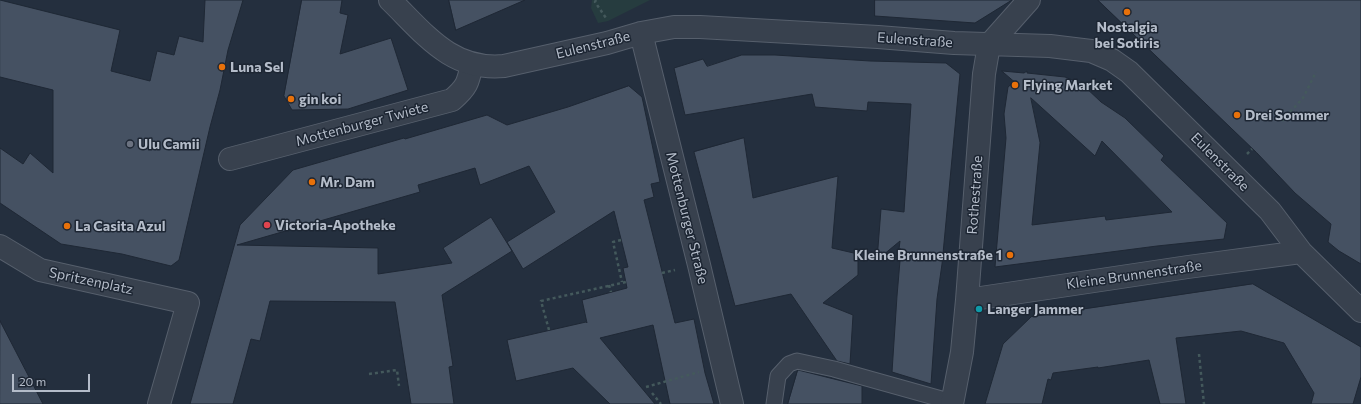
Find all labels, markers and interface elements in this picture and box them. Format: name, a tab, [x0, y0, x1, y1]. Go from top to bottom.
marker: Nostalgia bei Sotiris	[1122, 7, 1132, 17]
place label: Nostalgia bei Sotiris	[1095, 19, 1159, 52]
street label: Eulenstraße	[554, 28, 632, 62]
street label: Eulenstraße	[877, 29, 953, 51]
place label: Luna Sel	[230, 59, 284, 75]
marker: Luna Sel	[217, 62, 227, 72]
place label: Flying Market	[1023, 77, 1112, 93]
marker: Flying Market	[1010, 80, 1020, 90]
place label: gin koi	[299, 91, 341, 107]
marker: gin koi	[286, 94, 296, 104]
street label: Mottenburger Twiete	[294, 98, 430, 150]
place label: Drei Sommer	[1245, 107, 1329, 123]
marker: Drei Sommer	[1232, 110, 1242, 120]
street label: Eulenstraße	[1187, 129, 1253, 195]
place label: Ulu Camii	[138, 136, 200, 152]
marker: Ulu Camii	[125, 139, 135, 149]
street label: Mottenburger Straße	[662, 150, 712, 286]
street label: Rothestraße	[964, 155, 986, 235]
place label: Mr. Dam	[320, 174, 375, 190]
marker: Mr. Dam	[307, 177, 317, 187]
place label: Victoria-Apotheke	[275, 217, 396, 233]
place label: La Casita Azul	[75, 218, 166, 234]
marker: Victoria-Apotheke	[262, 220, 272, 230]
marker: La Casita Azul	[62, 221, 72, 231]
place label: Kleine Brunnenstraße 1	[854, 247, 1002, 263]
marker: Kleine Brunnenstraße 1	[1005, 250, 1015, 260]
street label: Kleine Brunnenstraße	[1065, 257, 1203, 293]
street label: Spritzenplatz	[47, 264, 135, 298]
place label: Langer Jammer	[987, 301, 1083, 317]
marker: Langer Jammer	[974, 304, 984, 314]
scale bar	[14, 366, 92, 392]
text: 20 m	[19, 374, 46, 388]

